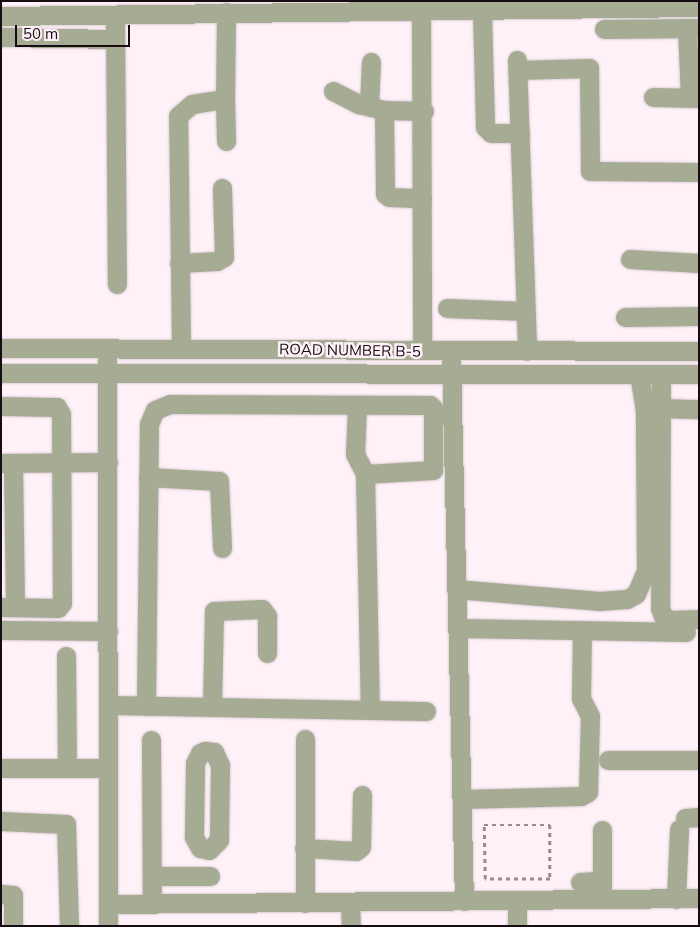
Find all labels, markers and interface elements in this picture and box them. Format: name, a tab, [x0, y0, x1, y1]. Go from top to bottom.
scale bar	[18, 15, 132, 47]
text: 50 m	[23, 24, 58, 43]
street label: ROAD NUMBER B-5	[279, 340, 421, 360]

